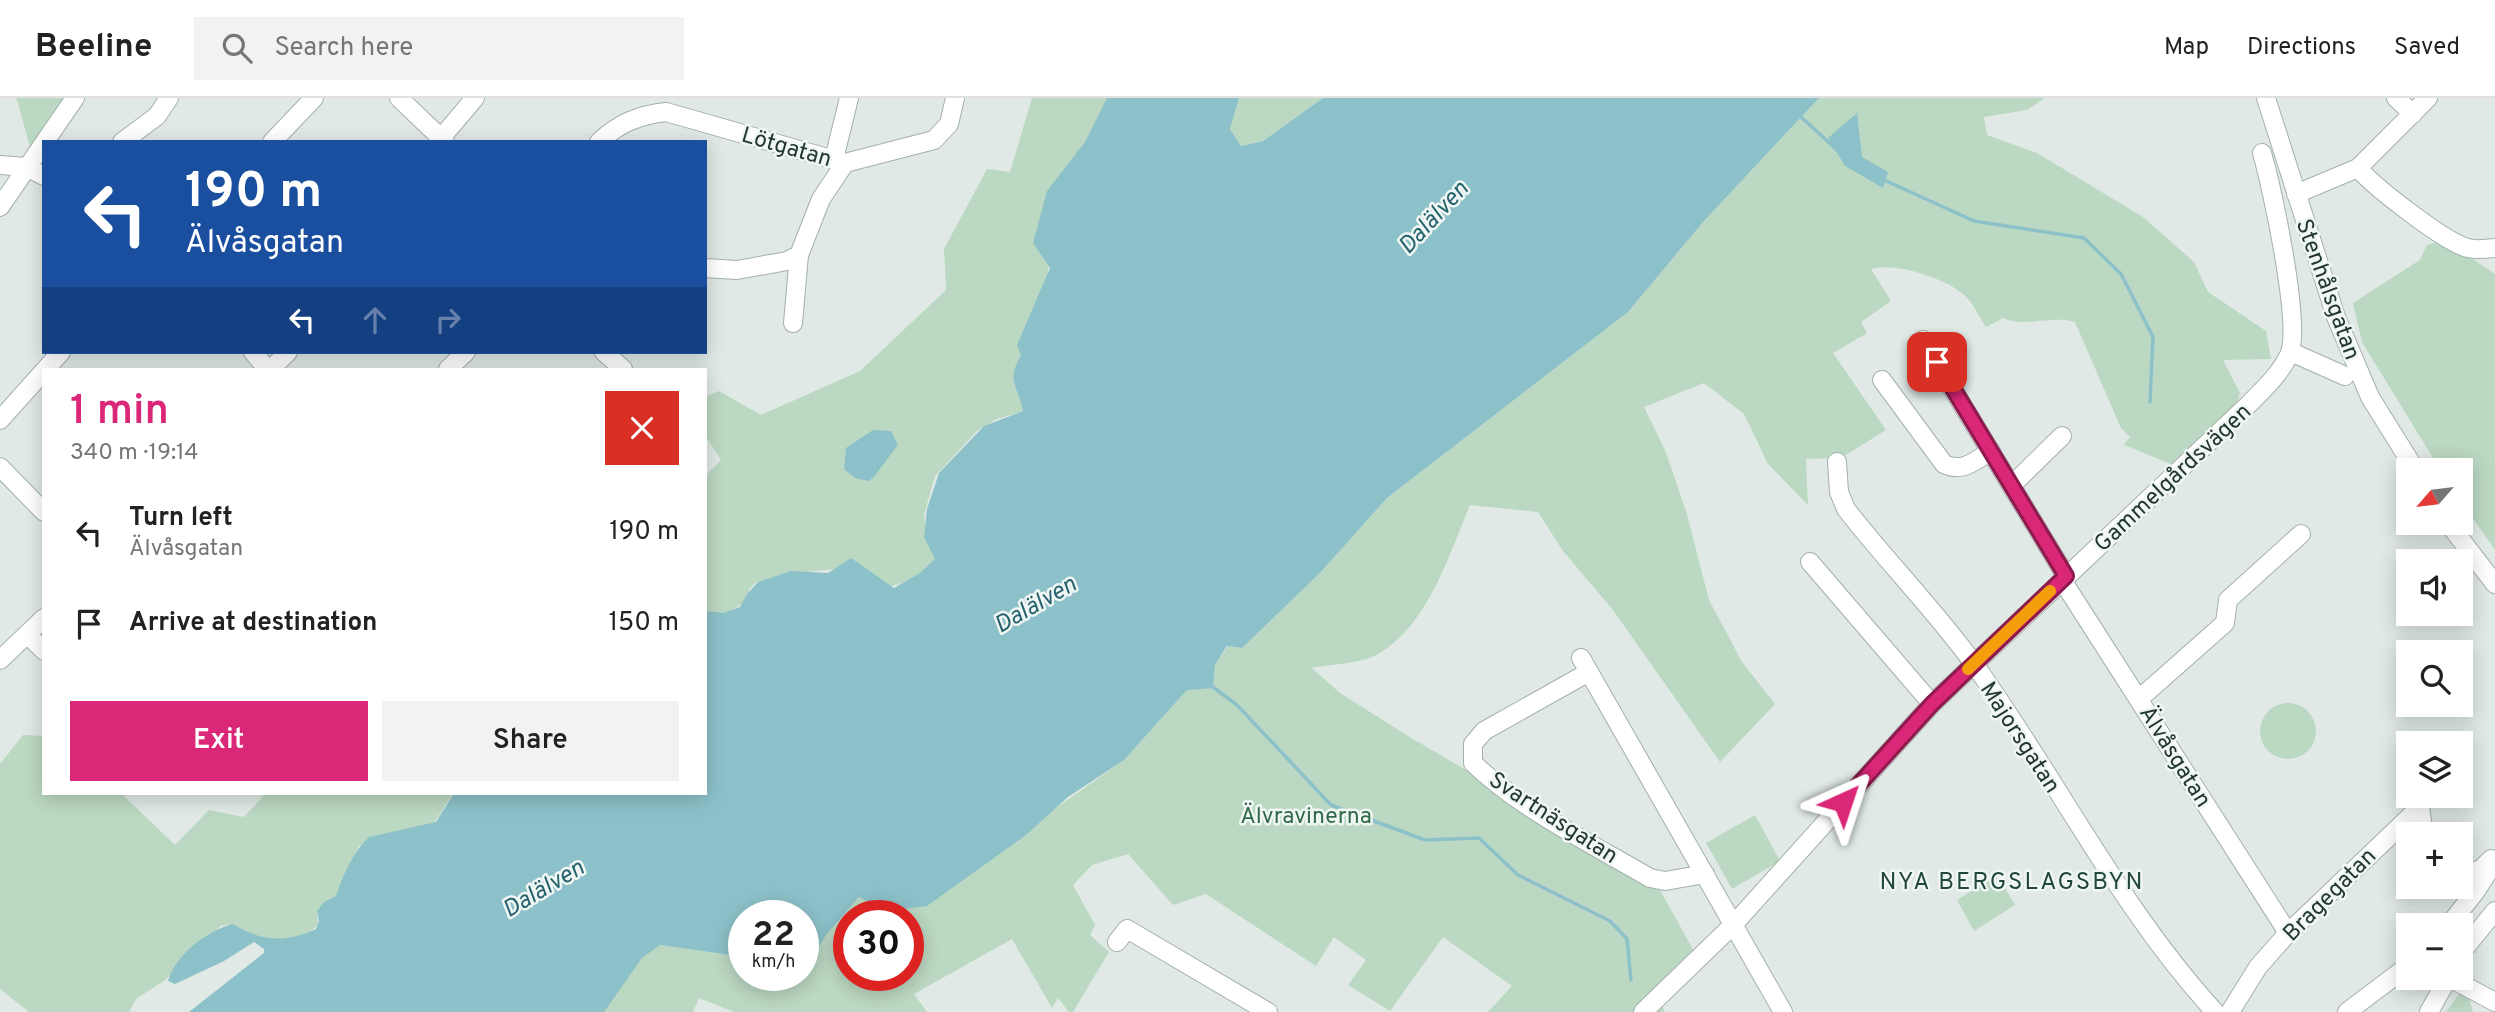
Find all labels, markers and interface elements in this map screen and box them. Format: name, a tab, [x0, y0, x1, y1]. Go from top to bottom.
search box	[194, 17, 684, 80]
text: Beeline	[35, 27, 152, 69]
icon: search	[218, 29, 256, 67]
text: Search here	[274, 32, 413, 65]
text: Map	[2164, 33, 2209, 63]
text: Directions	[2247, 33, 2356, 63]
text: Saved	[2394, 33, 2460, 63]
street label: Lötgatan	[738, 122, 835, 175]
text: 190 m	[185, 163, 322, 225]
icon: left	[70, 168, 161, 259]
water label: Dalälven	[1393, 175, 1476, 261]
street label: Stenhålsgatan	[2288, 215, 2366, 364]
text: Älvåsgatan	[185, 224, 344, 264]
icon: left	[283, 301, 321, 339]
icon: ahead	[356, 301, 394, 339]
icon: right	[429, 301, 467, 339]
pin	[1907, 332, 1967, 392]
icon: arrive	[1918, 343, 1956, 381]
text: 1 min	[70, 386, 169, 439]
button: close	[605, 391, 679, 465]
street label: Gammelgårdsvägen	[2089, 398, 2258, 559]
text: 340 m · 19:14	[70, 439, 198, 468]
north arrow	[2396, 458, 2473, 536]
map controls	[2396, 458, 2473, 990]
text: Turn left	[129, 502, 233, 535]
icon: left	[70, 514, 108, 552]
text: 190 m	[609, 516, 679, 549]
text: Älvåsgatan	[129, 535, 243, 564]
button: sound	[2396, 549, 2473, 626]
water label: Dalälven	[990, 570, 1082, 641]
icon: arrive	[70, 605, 108, 643]
text: Arrive at destination	[129, 607, 377, 640]
text: 150 m	[608, 607, 679, 640]
button: search	[2396, 640, 2473, 717]
street label: Majorsgatan	[1972, 677, 2066, 800]
button: Exit	[70, 701, 368, 781]
button: Share	[382, 701, 679, 781]
street label: Älvåsgatan	[2131, 701, 2217, 813]
button: layers	[2396, 731, 2473, 808]
position arrow	[1806, 765, 1880, 839]
street label: Svartnäsgatan	[1483, 767, 1623, 872]
park label: Älvravinerna	[1240, 802, 1372, 832]
button: +	[2396, 822, 2473, 899]
street label: Bragegatan	[2278, 843, 2384, 949]
water label: Dalälven	[498, 854, 590, 926]
district label: NYA BERGSLAGSBYN	[1880, 868, 2144, 898]
speed limit sign: 30	[833, 900, 924, 991]
button: −	[2396, 913, 2473, 990]
text: 22	[752, 914, 795, 958]
text: km/h	[752, 951, 795, 974]

